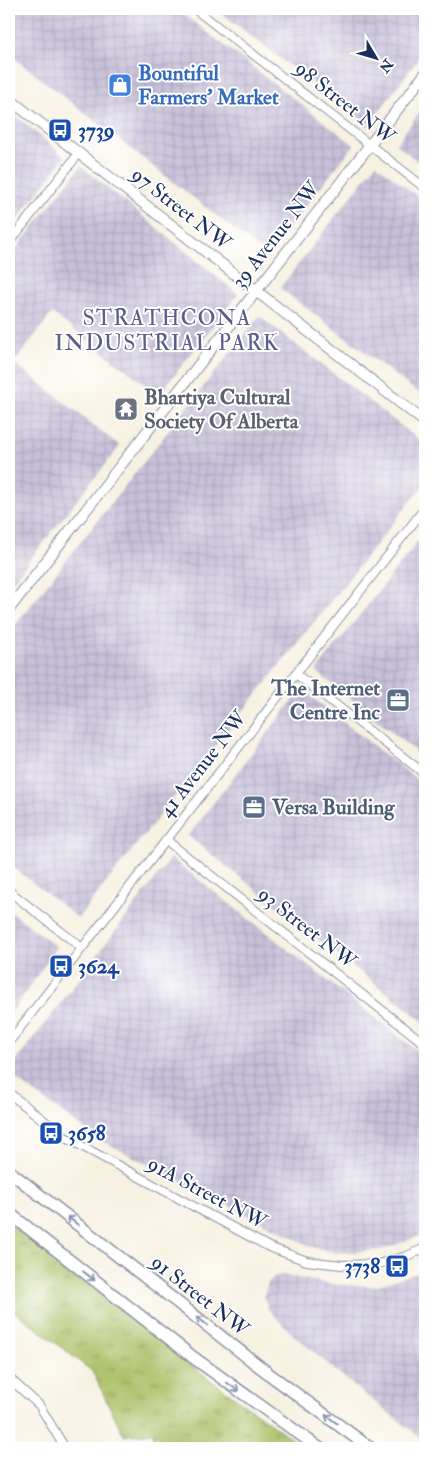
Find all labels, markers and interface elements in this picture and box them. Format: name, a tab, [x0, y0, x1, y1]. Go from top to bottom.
north arrow	[352, 32, 402, 82]
street label: 98 Street NW	[290, 56, 400, 150]
place label: Bountiful Farmers' Market	[138, 60, 279, 111]
shop icon: Bountiful Farmers' Market	[107, 72, 133, 98]
bus stop icon: 3739	[47, 117, 73, 143]
place label: 3739	[78, 117, 115, 144]
street label: 97 Street NW	[124, 160, 237, 257]
street label: 39 Avenue NW	[226, 176, 327, 294]
district label: STRATHCONA INDUSTRIAL PARK	[55, 304, 279, 357]
place label: Bhartiya Cultural Society Of Alberta	[144, 384, 300, 435]
temple icon: Bhartiya Cultural Society Of Alberta	[113, 396, 139, 422]
place label: The Internet Centre Inc	[270, 675, 381, 726]
office icon: The Internet Centre Inc	[385, 687, 411, 713]
street label: 41 Avenue NW	[153, 705, 254, 823]
office icon: Versa Building	[241, 794, 267, 820]
place label: Versa Building	[271, 794, 395, 821]
street label: 93 Street NW	[250, 880, 362, 975]
bus stop icon: 3624	[48, 953, 74, 979]
place label: 3624	[78, 953, 120, 980]
bus stop icon: 3658	[38, 1120, 64, 1146]
place label: 3658	[68, 1120, 106, 1147]
street label: 91A Street NW	[141, 1149, 272, 1236]
one-way arrow	[67, 1216, 80, 1227]
street label: 91 Street NW	[144, 1248, 255, 1343]
place label: 3738	[344, 1253, 380, 1280]
bus stop icon: 3738	[384, 1253, 410, 1279]
one-way arrow	[82, 1270, 95, 1281]
one-way arrow	[195, 1316, 209, 1326]
one-way arrow	[226, 1382, 240, 1392]
one-way arrow	[324, 1414, 338, 1424]

